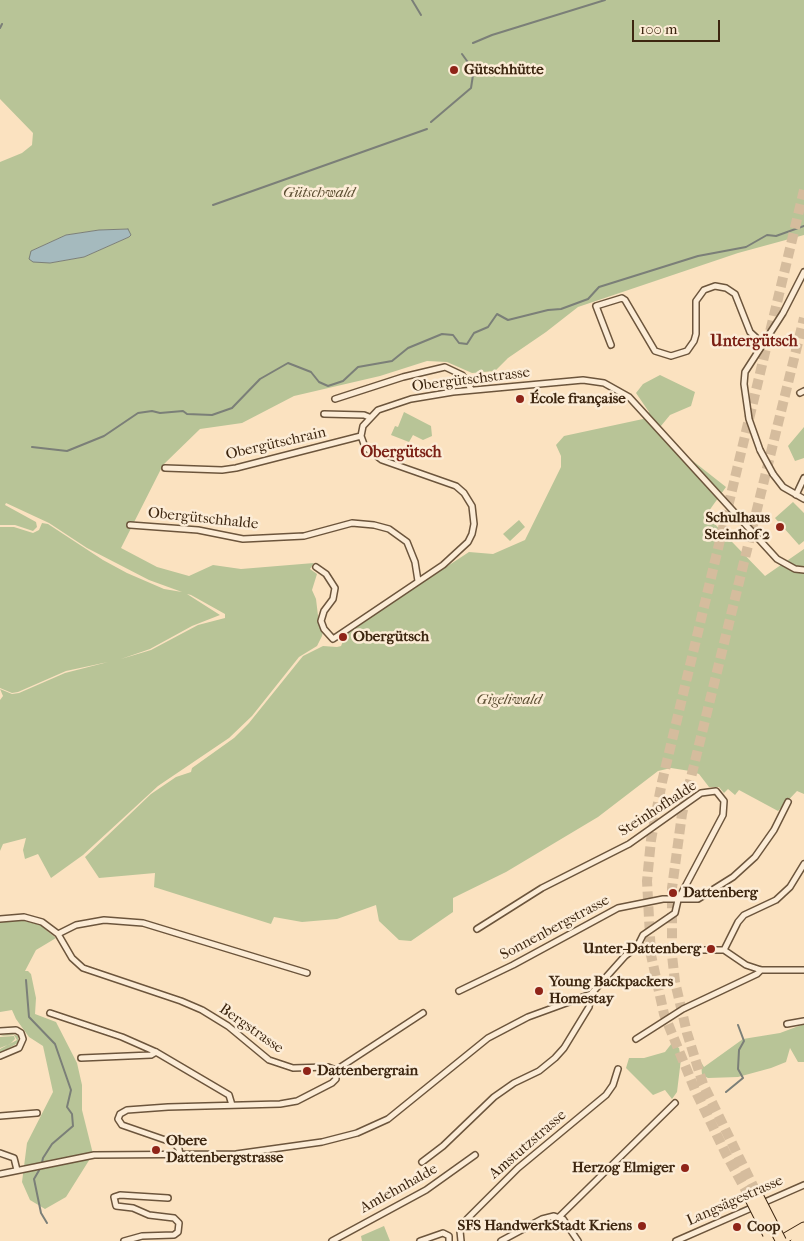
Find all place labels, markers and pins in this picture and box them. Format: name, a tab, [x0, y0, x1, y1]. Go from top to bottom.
place label: Gütschhütte	[464, 61, 544, 79]
marker: Gütschhütte	[448, 64, 460, 76]
place label: École française	[530, 390, 626, 408]
marker: École française	[514, 393, 526, 405]
place label: Schulhaus Steinhof 2	[705, 509, 770, 544]
marker: Schulhaus Steinhof 2	[774, 521, 786, 533]
place label: Obergütsch	[353, 628, 429, 646]
marker: Obergütsch	[337, 631, 349, 643]
place label: Dattenberg	[683, 884, 758, 902]
marker: Dattenberg	[667, 887, 679, 899]
place label: Unter-Dattenberg	[583, 940, 701, 958]
marker: Unter-Dattenberg	[705, 943, 717, 955]
place label: Young Backpackers Homestay	[549, 973, 673, 1008]
marker: Young Backpackers Homestay	[533, 985, 545, 997]
place label: Dattenbergrain	[317, 1062, 418, 1080]
marker: Dattenbergrain	[301, 1065, 313, 1077]
place label: Obere Dattenbergstrasse	[166, 1132, 283, 1167]
marker: Obere Dattenbergstrasse	[150, 1144, 162, 1156]
place label: Herzog Elmiger	[572, 1159, 675, 1177]
marker: Herzog Elmiger	[679, 1162, 691, 1174]
place label: SFS HandwerkStadt Kriens	[457, 1217, 632, 1235]
place label: Coop	[747, 1218, 780, 1236]
marker: SFS HandwerkStadt Kriens	[636, 1220, 648, 1232]
marker: Coop	[731, 1221, 743, 1233]

